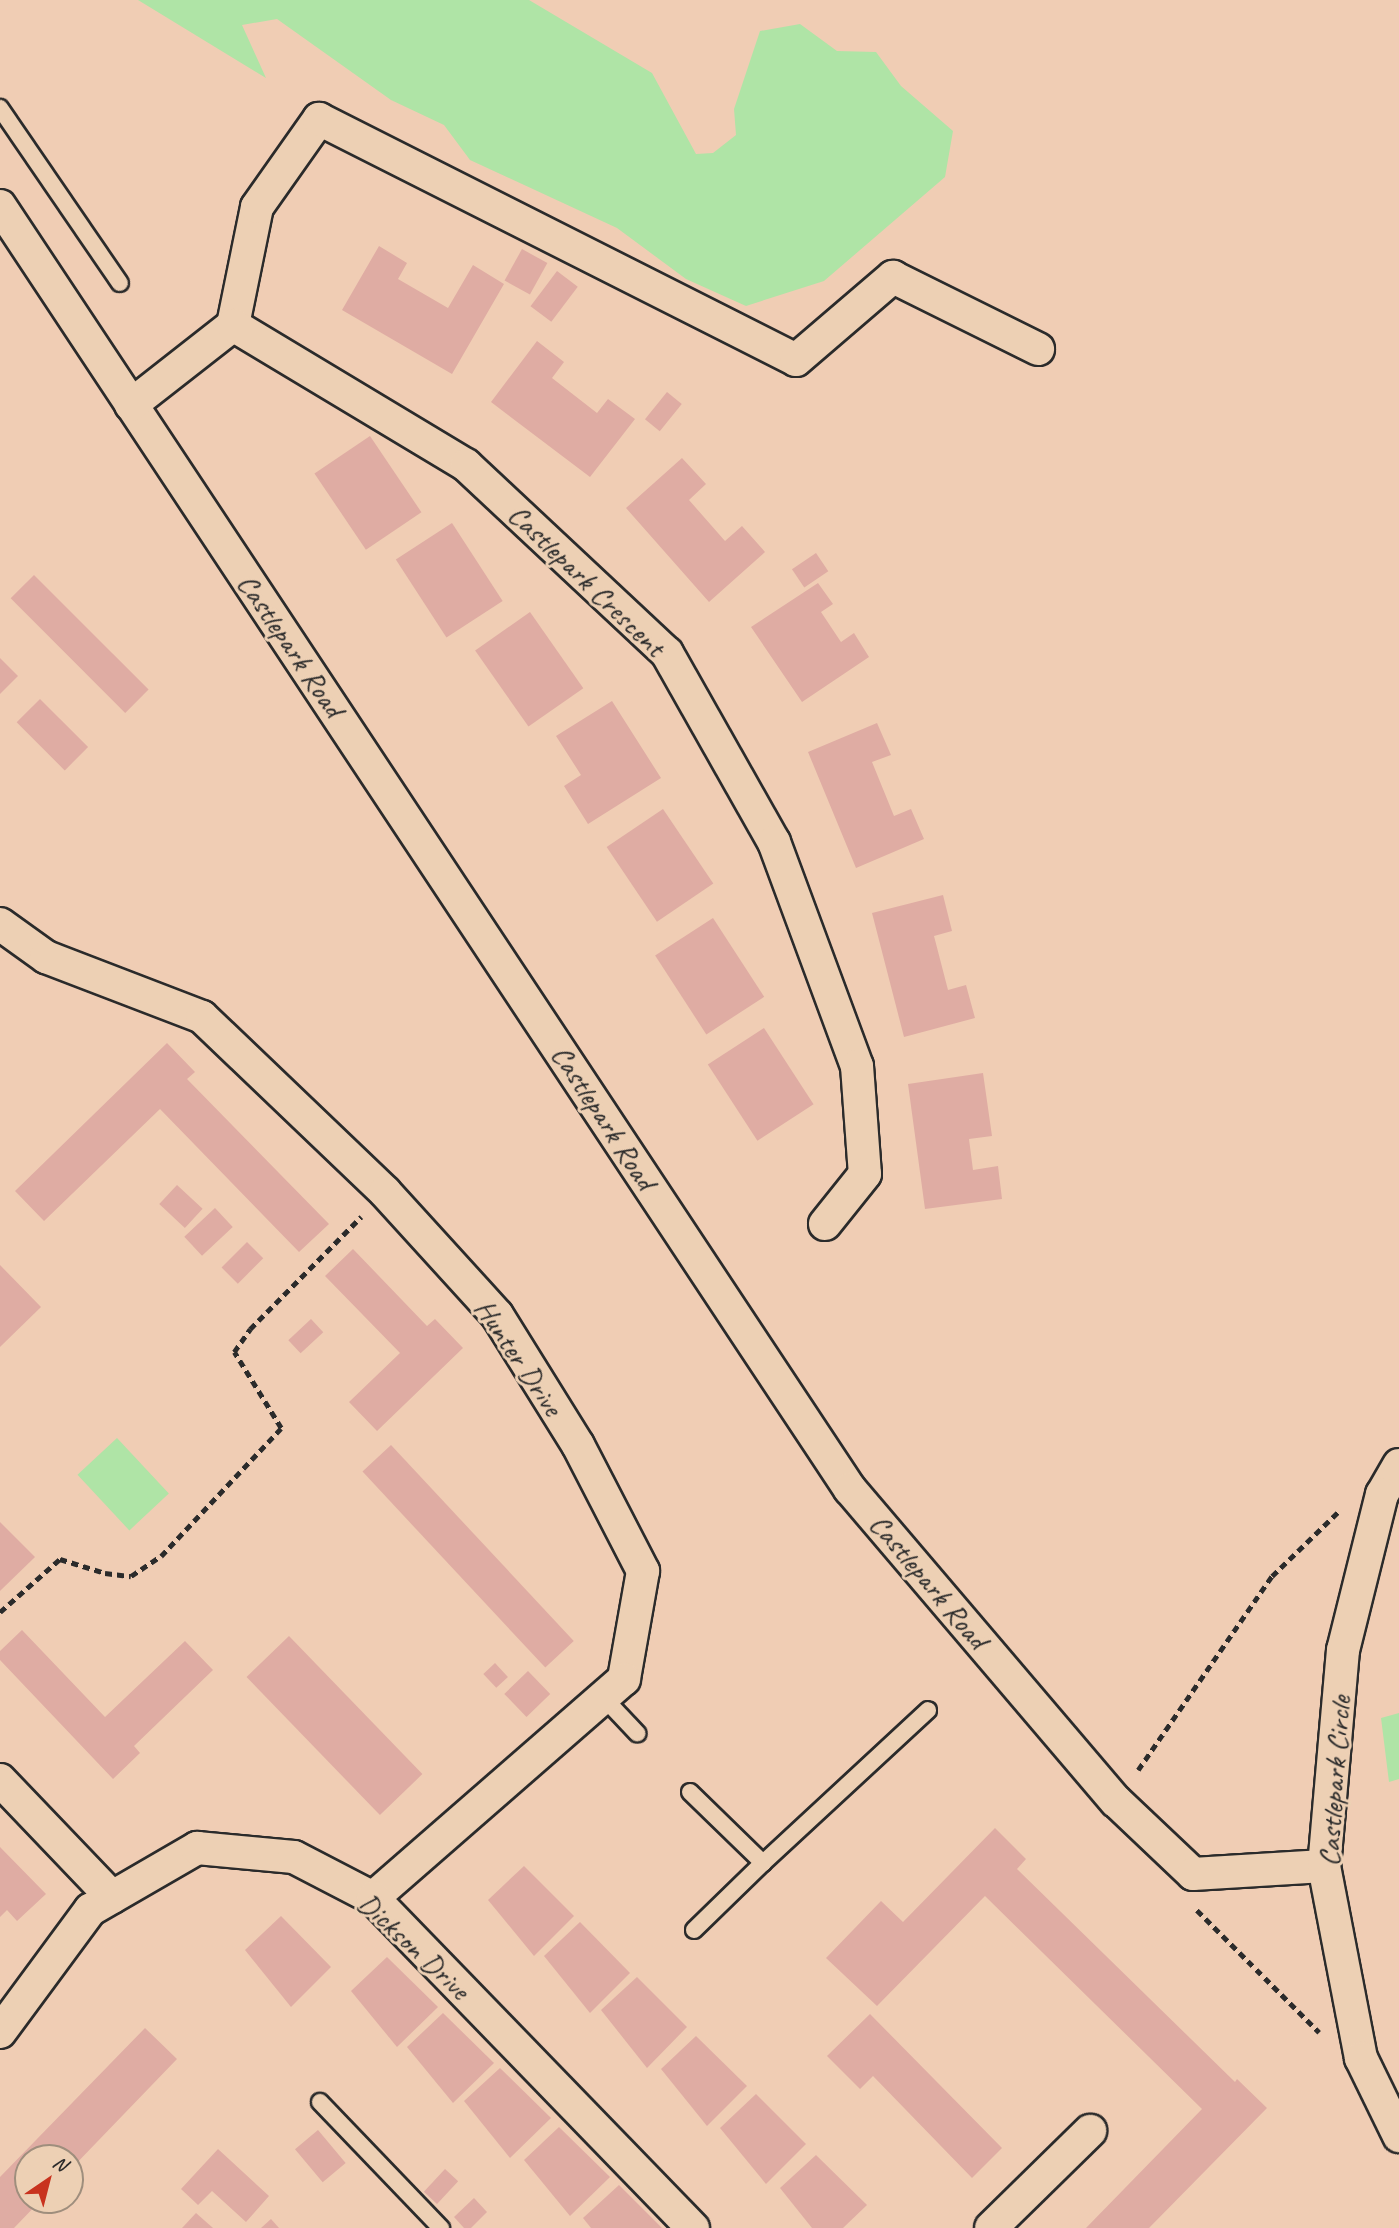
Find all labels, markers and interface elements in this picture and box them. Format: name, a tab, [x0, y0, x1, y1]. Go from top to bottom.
street label: Castlepark Crescent	[501, 496, 673, 664]
street label: Castlepark Road	[230, 566, 352, 724]
street label: Castlepark Road	[544, 1038, 664, 1196]
street label: Hunter Drive	[467, 1292, 571, 1422]
street label: Castlepark Road	[862, 1506, 996, 1656]
street label: Castlepark Circle	[1310, 1695, 1358, 1867]
street label: Dickson Drive	[350, 1885, 478, 2007]
north arrow	[14, 2144, 84, 2214]
text: N	[48, 2150, 72, 2177]

